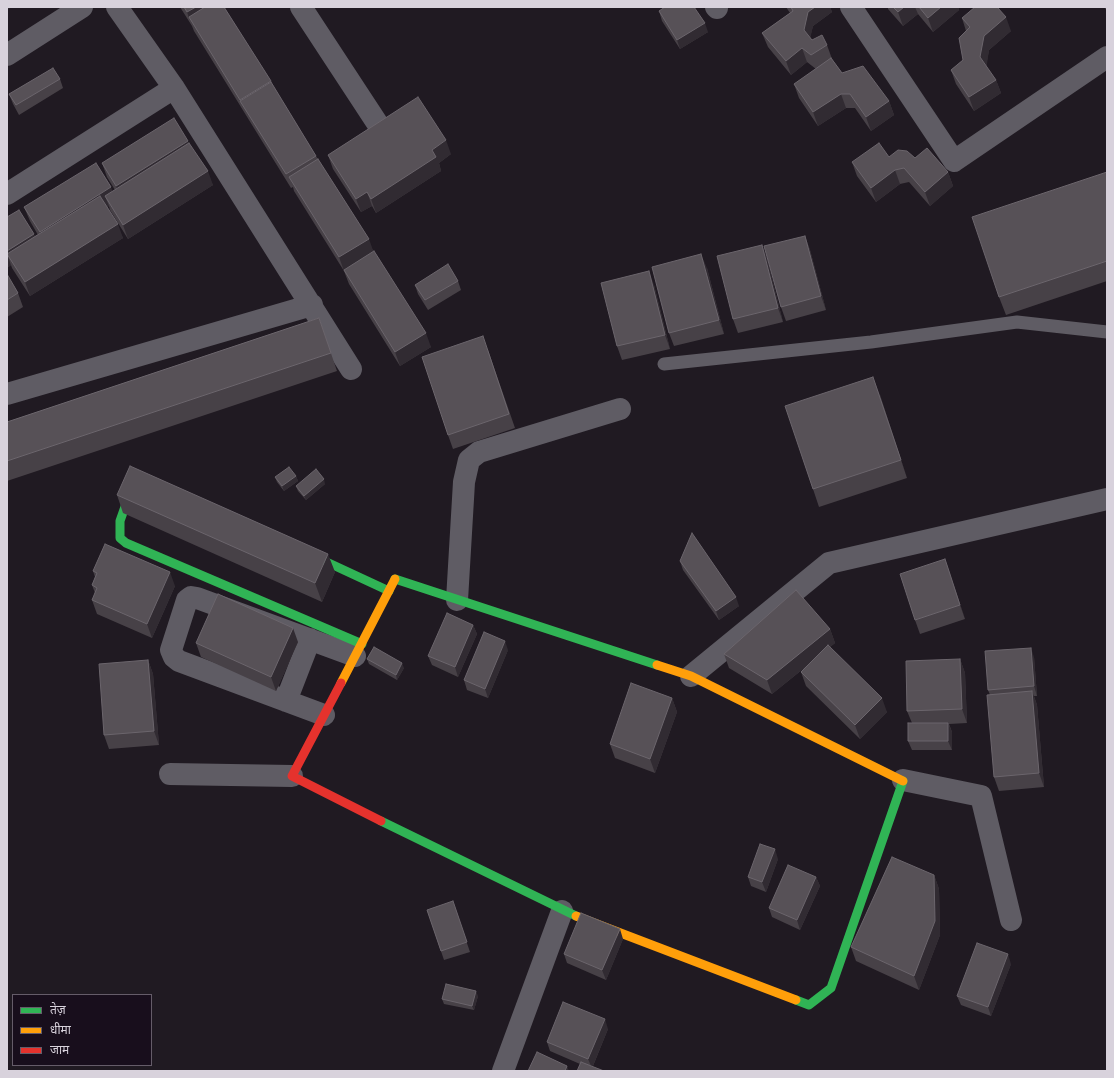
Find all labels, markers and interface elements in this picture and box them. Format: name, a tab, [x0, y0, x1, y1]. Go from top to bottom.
legend	[12, 994, 152, 1066]
text: तेज़	[50, 1002, 66, 1017]
text: धीमा	[50, 1022, 71, 1037]
text: जाम	[50, 1042, 69, 1057]

